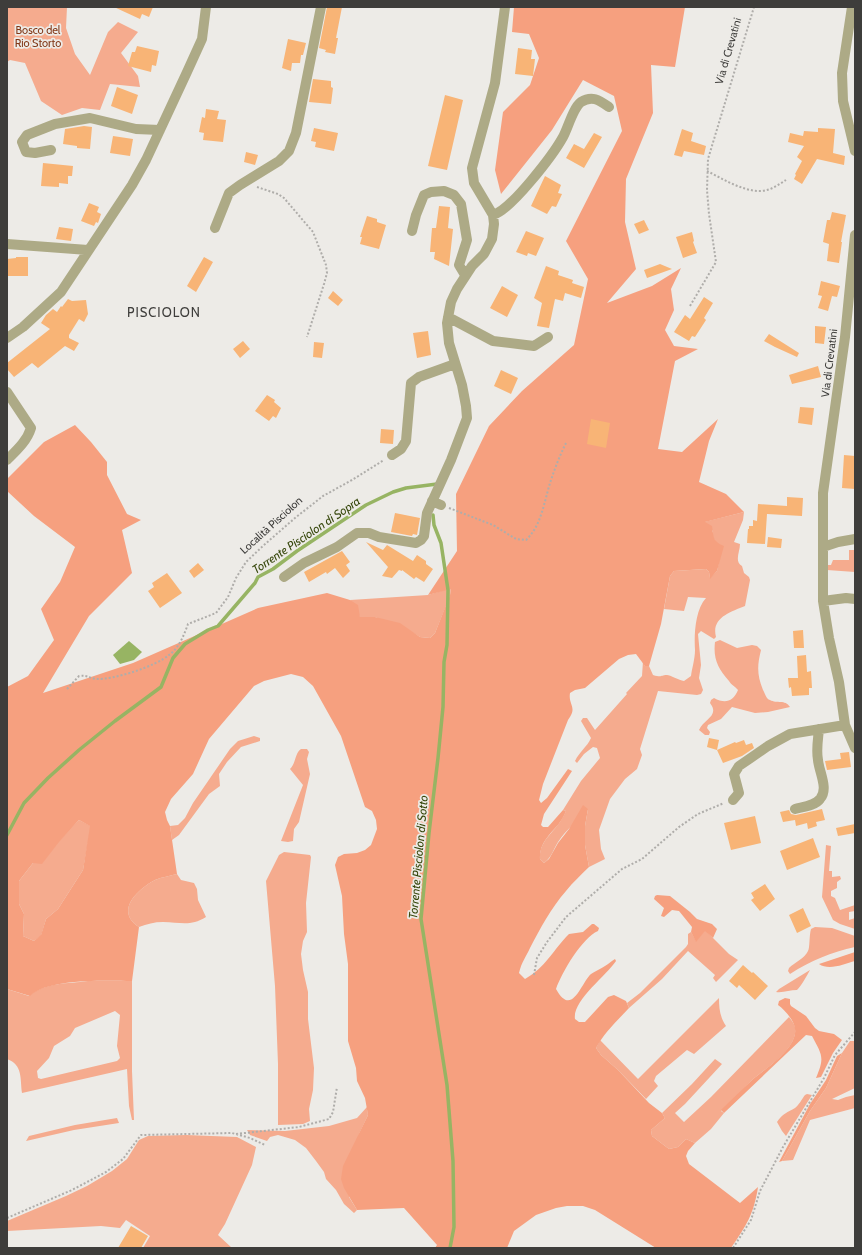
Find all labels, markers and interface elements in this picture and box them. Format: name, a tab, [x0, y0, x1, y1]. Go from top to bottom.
street label: Via di Crevatini	[712, 16, 744, 86]
park label: Bosco del Rio Storto	[15, 23, 61, 50]
district label: PISCIOLON	[127, 304, 201, 320]
street label: Via di Crevatini	[818, 328, 840, 398]
street label: Località Pisciolon	[237, 493, 305, 557]
water label: Torrente Pisciolon di Sopra	[249, 493, 363, 577]
water label: Torrente Pisciolon di Sotto	[405, 795, 431, 919]

